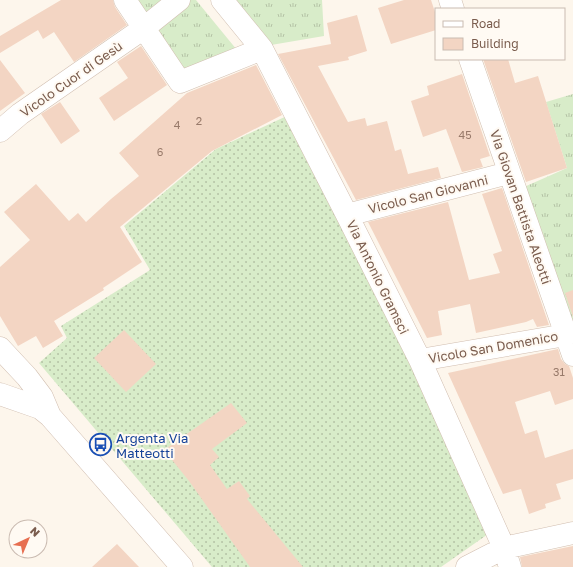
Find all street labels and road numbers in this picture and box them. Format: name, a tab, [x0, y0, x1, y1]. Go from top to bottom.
street label: Vicolo Cuor di Gesù	[17, 38, 125, 120]
street label: Via Giovan Battista Aleotti	[487, 128, 555, 286]
street label: Vicolo San Giovanni	[366, 171, 490, 217]
street label: Via Antonio Gramsci	[343, 217, 413, 337]
street label: Vicolo San Domenico	[427, 328, 559, 366]

